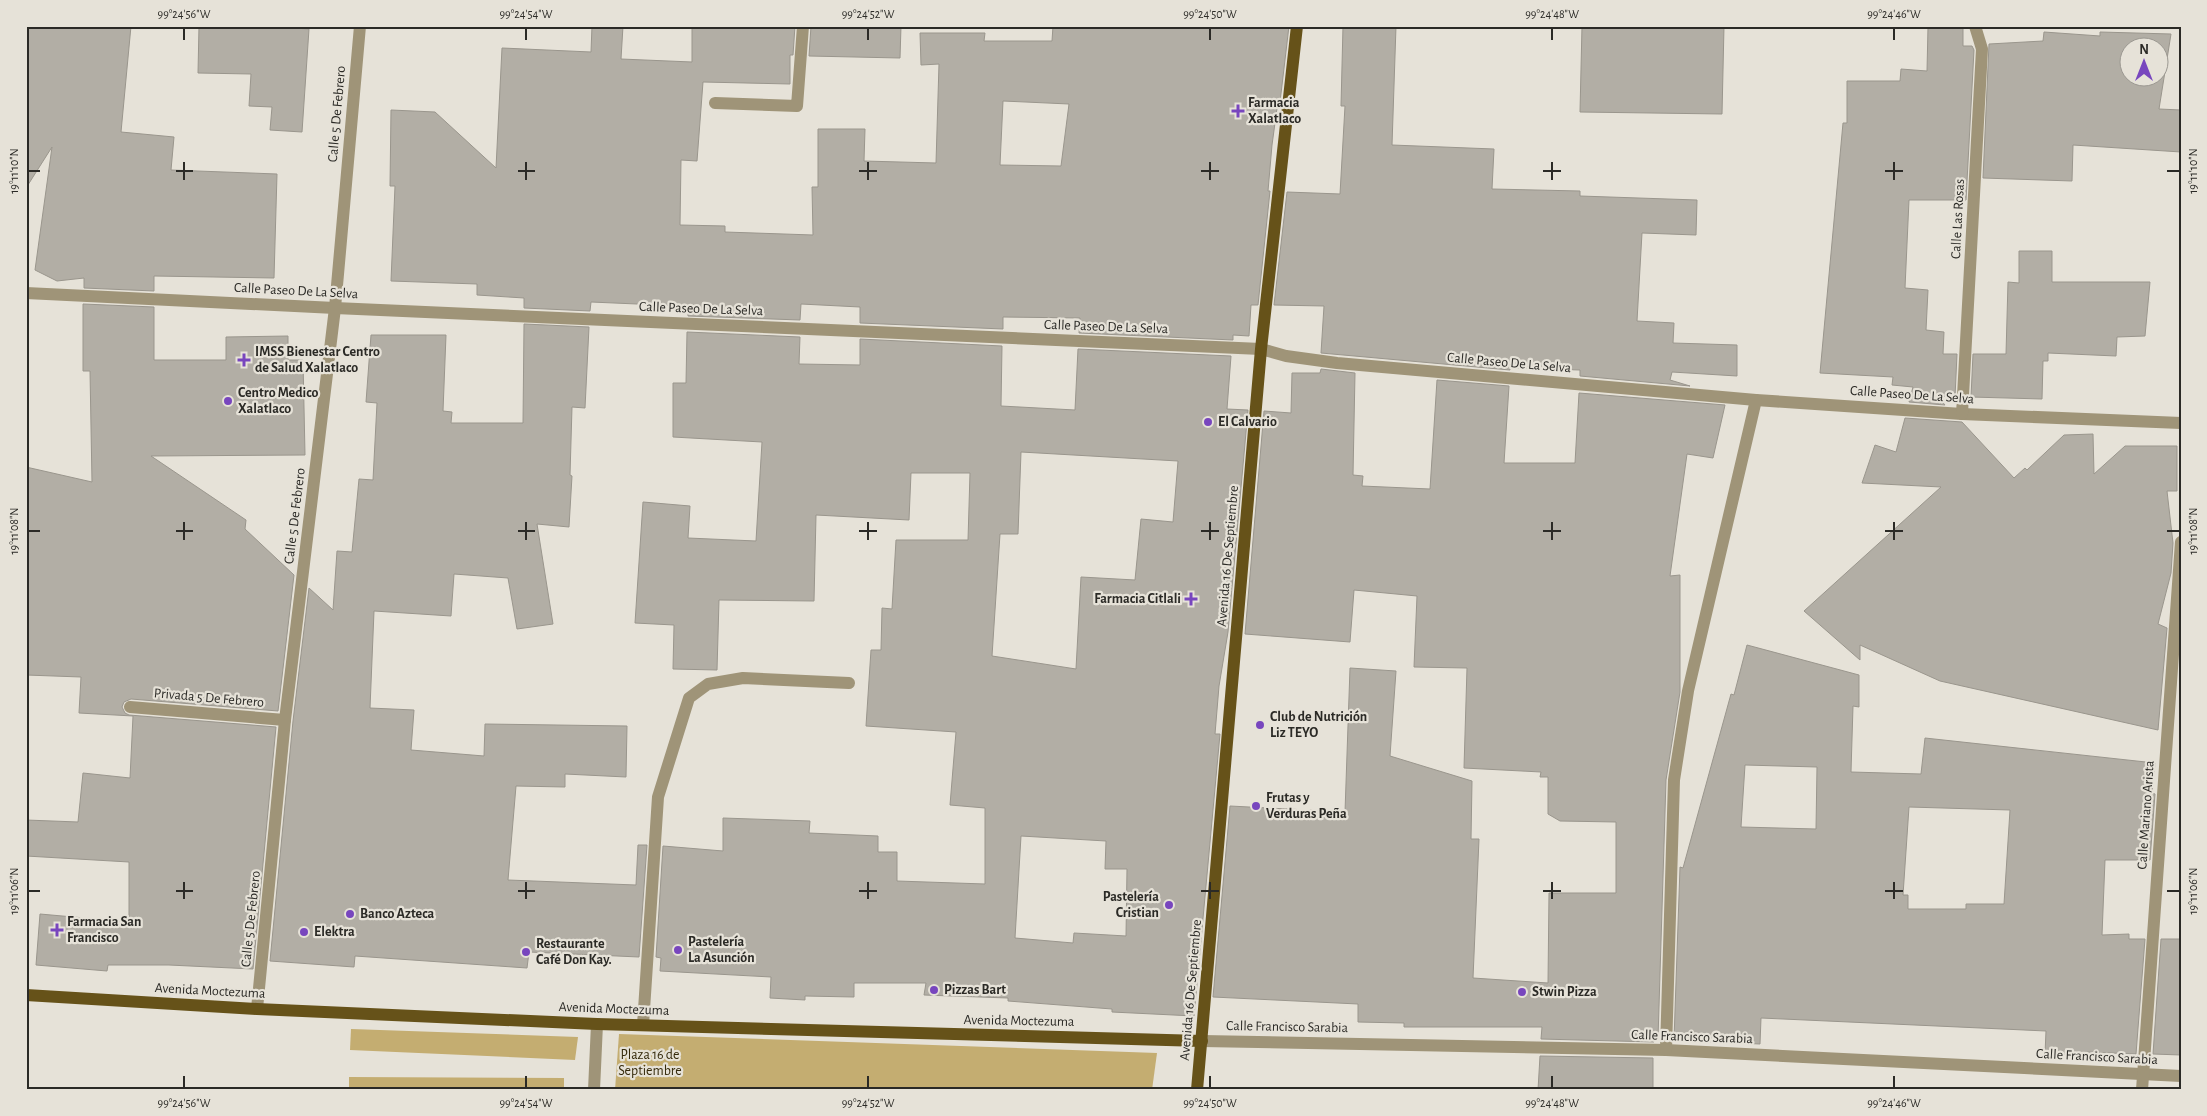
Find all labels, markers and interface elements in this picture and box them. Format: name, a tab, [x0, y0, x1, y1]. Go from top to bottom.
text: 99°24'56"W	[158, 8, 211, 20]
text: 99°24'54"W	[499, 8, 553, 20]
text: 99°24'52"W	[842, 8, 895, 20]
text: 99°24'50"W	[1183, 8, 1237, 20]
text: 99°24'48"W	[1525, 8, 1579, 20]
text: 99°24'46"W	[1867, 8, 1921, 20]
north arrow	[2120, 38, 2170, 88]
text: N	[2139, 43, 2149, 57]
street label: Calle 5 De Febrero	[326, 65, 348, 163]
place label: Farmacia Xalatlaco	[1248, 96, 1301, 126]
marker: Farmacia Xalatlaco	[1232, 105, 1244, 117]
text: 19°11'10"N	[8, 148, 20, 194]
text: 19°11'10"N	[2187, 148, 2199, 194]
street label: Calle Las Rosas	[1949, 179, 1967, 259]
street label: Calle Paseo De La Selva	[234, 281, 359, 301]
street label: Calle Paseo De La Selva	[639, 300, 764, 318]
street label: Calle Paseo De La Selva	[1044, 318, 1169, 336]
place label: IMSS Bienestar Centro de Salud Xalatlaco	[255, 345, 380, 375]
street label: Calle Paseo De La Selva	[1446, 351, 1572, 375]
marker: IMSS Bienestar Centro de Salud Xalatlaco	[237, 353, 251, 367]
street label: Calle Paseo De La Selva	[1849, 384, 1975, 406]
place label: Centro Medico Xalatlaco	[238, 386, 319, 416]
marker: Centro Medico Xalatlaco	[222, 395, 234, 407]
place label: El Calvario	[1218, 415, 1277, 429]
marker: El Calvario	[1202, 416, 1214, 428]
street label: Calle 5 De Febrero	[282, 467, 308, 565]
street label: Avenida 16 De Septiembre	[1215, 485, 1241, 627]
text: 19°11'08"N	[8, 507, 20, 555]
text: 19°11'08"N	[2187, 507, 2199, 555]
place label: Farmacia Citlali	[1094, 592, 1181, 606]
marker: Farmacia Citlali	[1185, 593, 1197, 605]
street label: Privada 5 De Febrero	[153, 686, 265, 710]
place label: Club de Nutrición Liz TEYO	[1270, 710, 1367, 740]
marker: Club de Nutrición Liz TEYO	[1254, 719, 1266, 731]
street label: Calle Mariano Arista	[2135, 759, 2157, 870]
place label: Frutas y Verduras Peña	[1266, 791, 1347, 821]
marker: Frutas y Verduras Peña	[1250, 800, 1262, 812]
text: 19°11'06"N	[8, 867, 20, 915]
text: 19°11'06"N	[2187, 867, 2199, 915]
street label: Calle 5 De Febrero	[239, 870, 263, 968]
place label: Pastelería Cristian	[1103, 890, 1159, 920]
marker: Pastelería Cristian	[1163, 899, 1175, 911]
place label: Banco Azteca	[360, 907, 434, 921]
marker: Banco Azteca	[344, 908, 356, 920]
place label: Farmacia San Francisco	[67, 915, 141, 945]
street label: Avenida 16 De Septiembre	[1178, 919, 1204, 1061]
marker: Farmacia San Francisco	[51, 924, 63, 936]
place label: Elektra	[314, 925, 355, 939]
marker: Elektra	[298, 926, 310, 938]
place label: Pastelería La Asunción	[688, 935, 755, 965]
place label: Restaurante Café Don Kay.	[536, 937, 612, 967]
marker: Pastelería La Asunción	[672, 944, 684, 956]
marker: Restaurante Café Don Kay.	[520, 946, 532, 958]
street label: Avenida Moctezuma	[154, 981, 266, 1001]
place label: Pizzas Bart	[944, 983, 1006, 997]
marker: Pizzas Bart	[928, 984, 940, 996]
place label: Stwin Pizza	[1532, 985, 1597, 999]
marker: Stwin Pizza	[1516, 986, 1528, 998]
street label: Avenida Moctezuma	[558, 1000, 670, 1018]
street label: Avenida Moctezuma	[963, 1013, 1075, 1029]
street label: Calle Francisco Sarabia	[1226, 1019, 1349, 1035]
street label: Calle Francisco Sarabia	[1631, 1028, 1754, 1046]
street label: Calle Francisco Sarabia	[2036, 1047, 2159, 1067]
park label: Plaza 16 de Septiembre	[618, 1048, 682, 1078]
text: 99°24'56"W	[158, 1097, 211, 1109]
text: 99°24'54"W	[499, 1097, 553, 1109]
text: 99°24'52"W	[842, 1097, 895, 1109]
text: 99°24'50"W	[1183, 1097, 1237, 1109]
text: 99°24'48"W	[1525, 1097, 1579, 1109]
text: 99°24'46"W	[1867, 1097, 1921, 1109]

